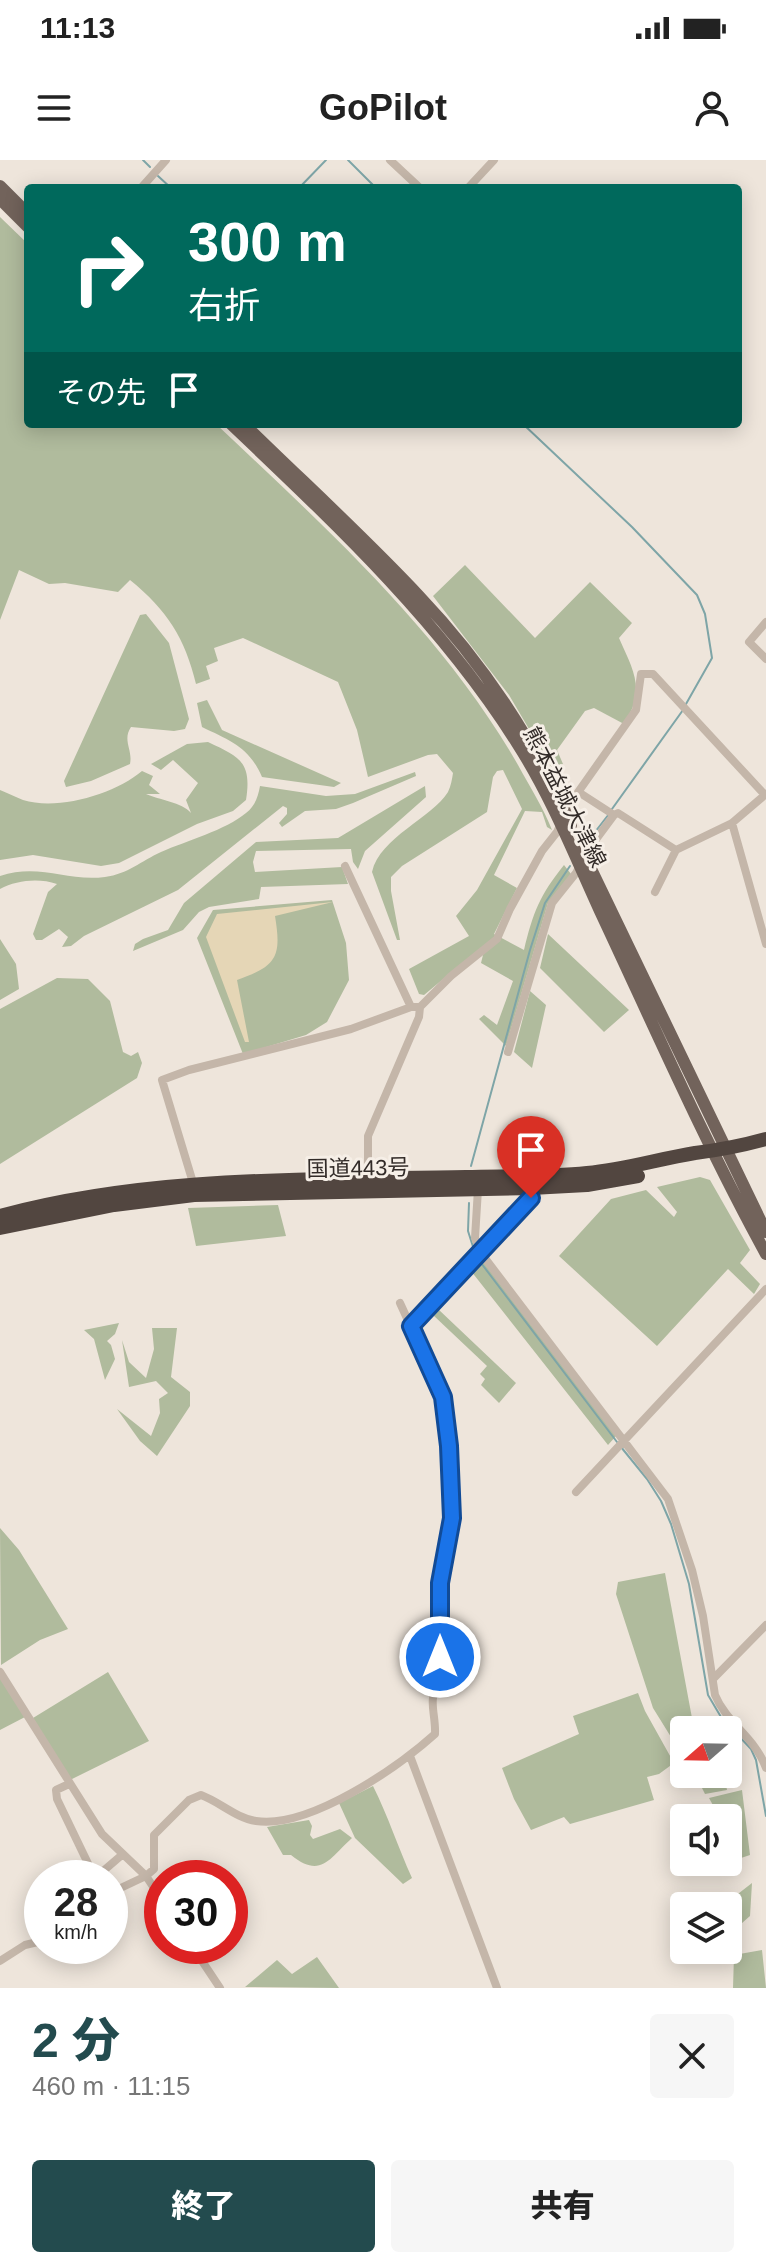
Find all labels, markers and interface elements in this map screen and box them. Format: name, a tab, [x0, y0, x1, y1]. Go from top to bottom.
text: 11:13	[40, 11, 115, 44]
icon: menu	[32, 86, 76, 130]
icon: person	[690, 86, 734, 130]
text: GoPilot	[319, 87, 447, 128]
text: 300 m	[188, 210, 347, 273]
icon: right	[56, 216, 160, 320]
text: 右折	[188, 285, 260, 326]
icon: arrive	[162, 368, 206, 412]
text: その先	[56, 376, 146, 409]
street label: 熊本益城大津線	[519, 723, 611, 871]
pin	[497, 1116, 565, 1198]
icon: arrive	[509, 1128, 553, 1172]
street label: 国道443号	[306, 1155, 410, 1181]
position arrow	[398, 1615, 482, 1699]
north arrow	[670, 1716, 742, 1788]
map controls	[670, 1716, 742, 1964]
button: sound	[670, 1804, 742, 1876]
speed limit sign: 30	[144, 1860, 248, 1964]
text: 28	[54, 1880, 98, 1924]
button: layers	[670, 1892, 742, 1964]
text: km/h	[54, 1921, 98, 1943]
text: 2 分	[32, 2014, 120, 2067]
button: close	[650, 2014, 734, 2098]
text: 460 m · 11:15	[32, 2071, 191, 2101]
button: 終了	[32, 2160, 375, 2252]
button: 共有	[391, 2160, 734, 2252]

